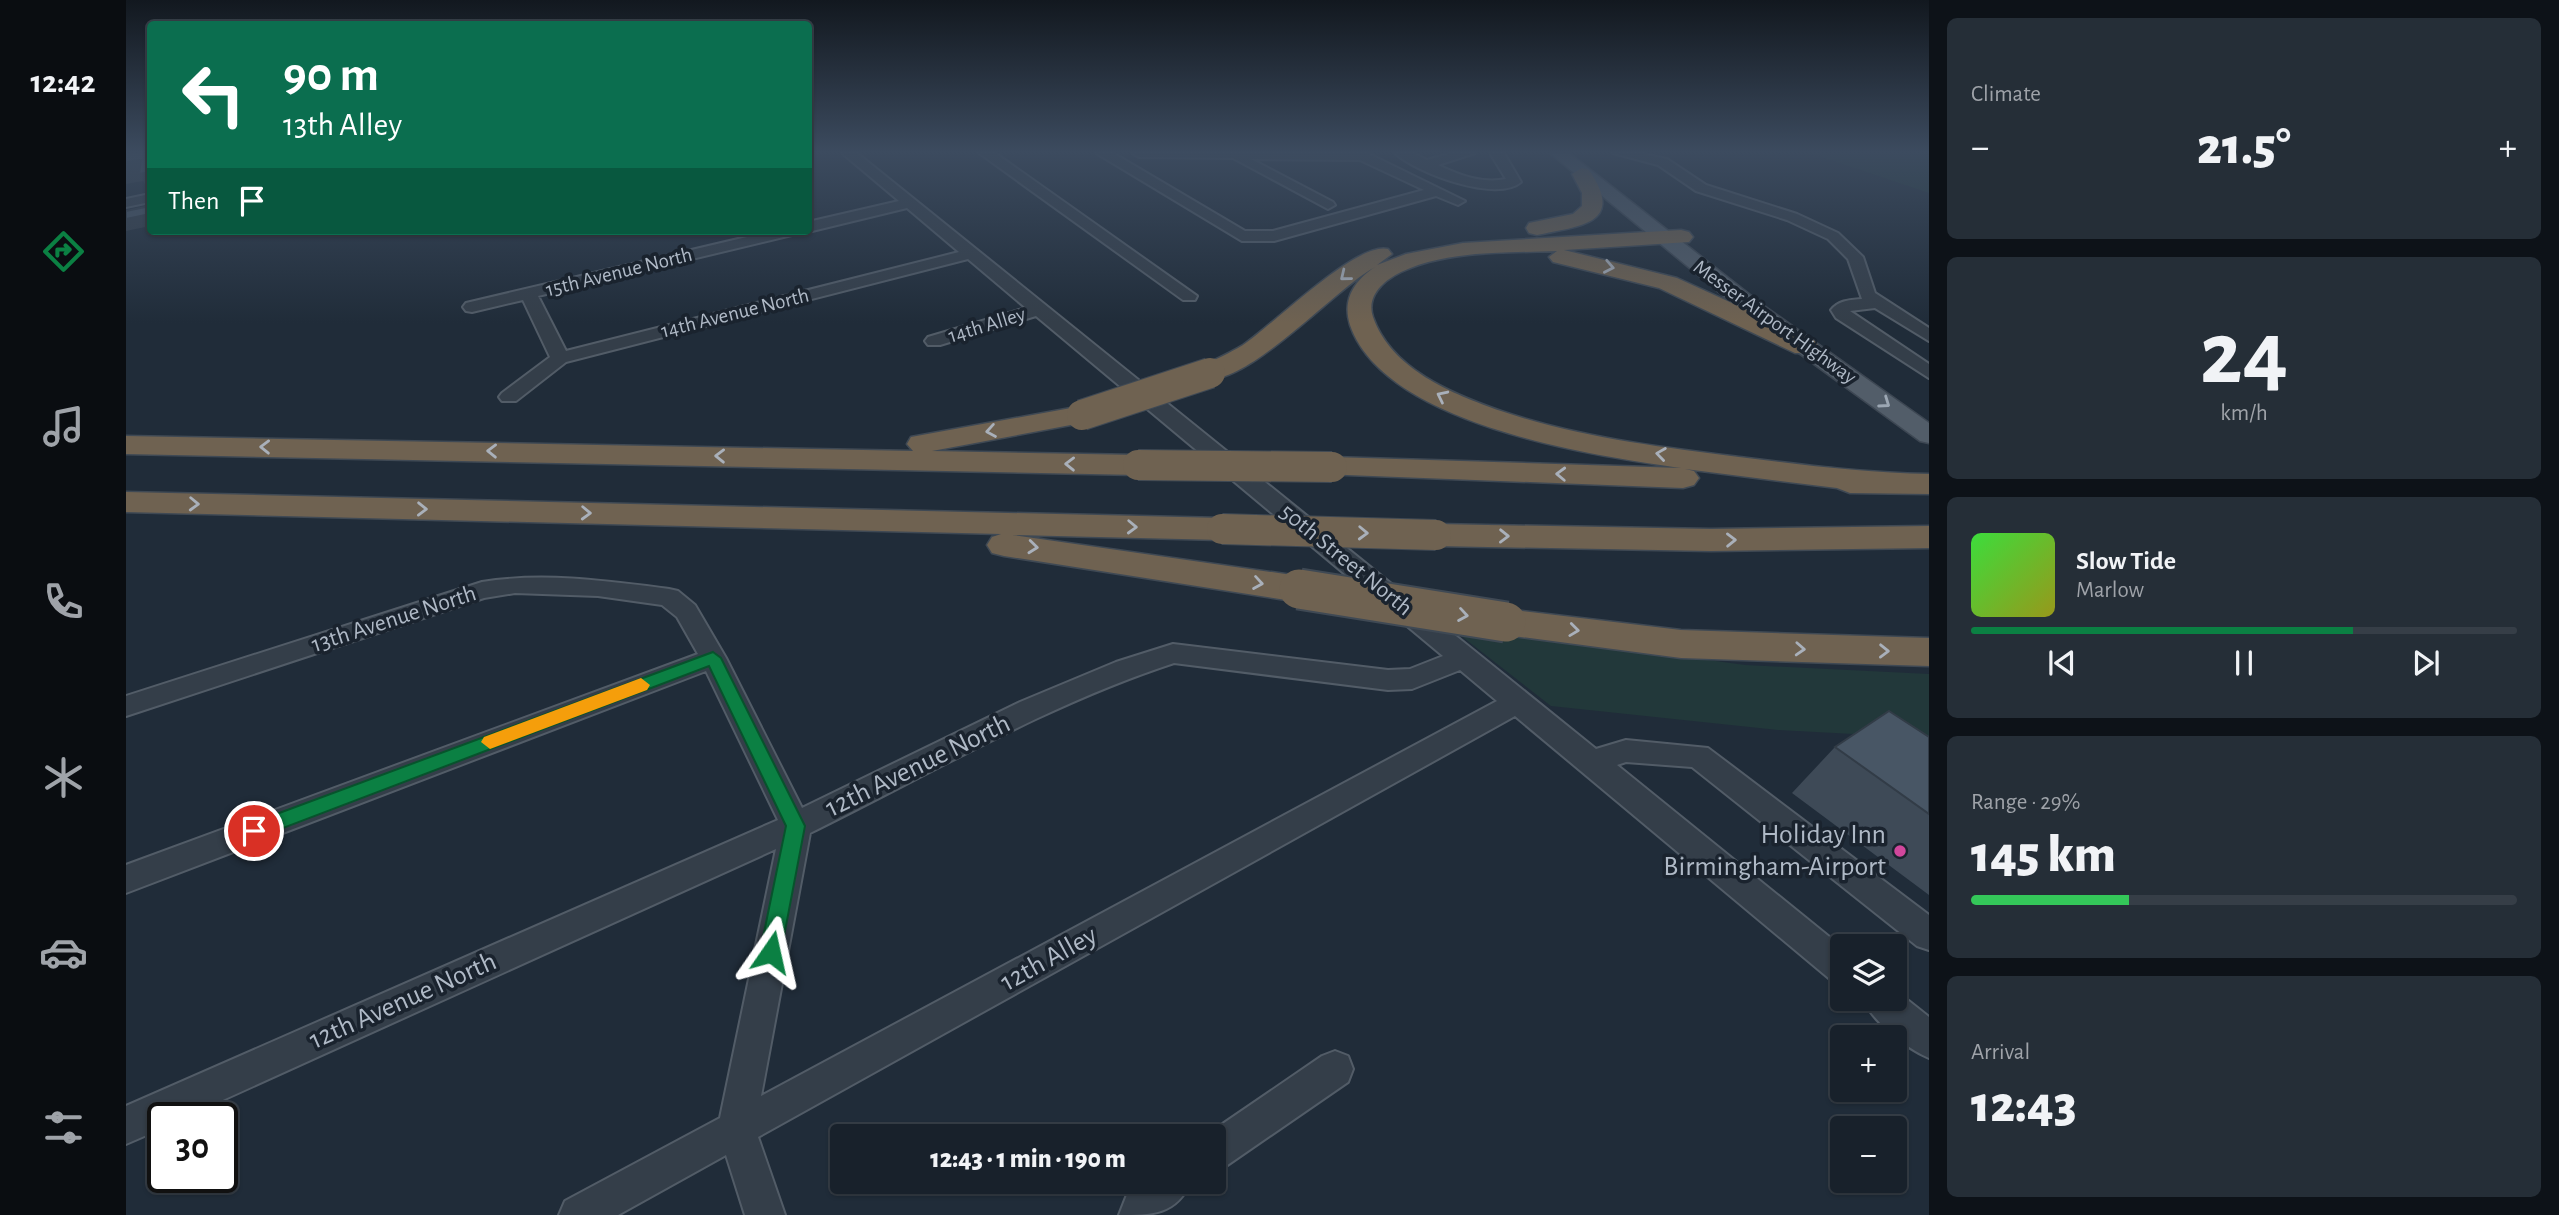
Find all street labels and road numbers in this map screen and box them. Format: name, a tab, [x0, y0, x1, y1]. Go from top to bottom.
street label: 15th Avenue North	[544, 244, 694, 300]
street label: Messer Airport Highway	[1690, 256, 1860, 388]
street label: 14th Avenue North	[659, 284, 811, 342]
street label: 14th Alley	[946, 303, 1028, 347]
street label: 50th Street North	[1275, 500, 1417, 620]
street label: 13th Avenue North	[309, 581, 479, 657]
street label: 12th Avenue North	[821, 709, 1015, 823]
street label: 12th Alley	[996, 921, 1102, 997]
street label: 12th Avenue North	[305, 947, 501, 1055]

